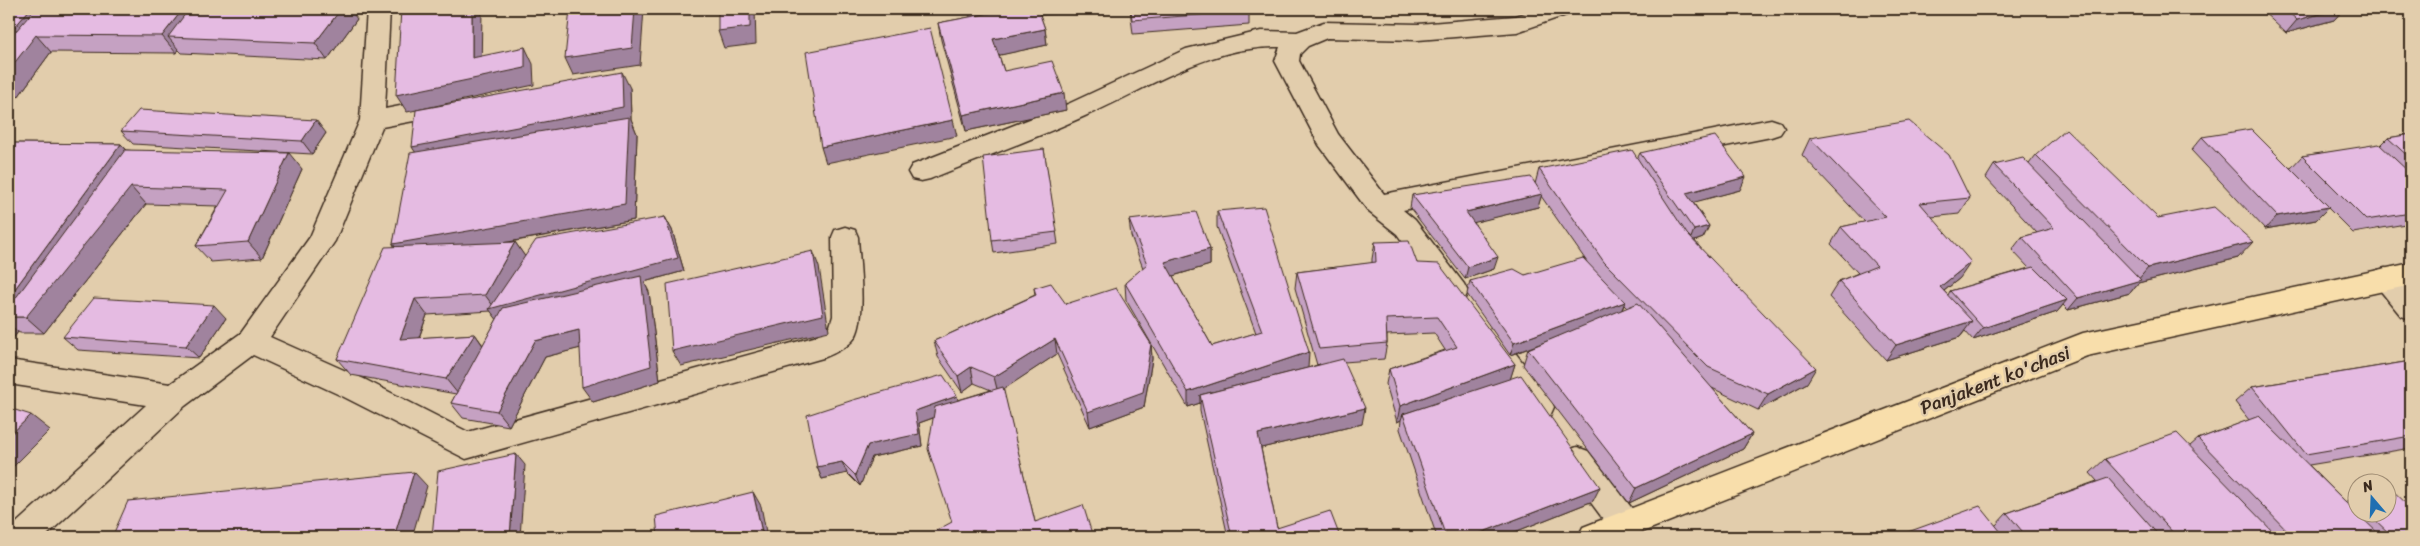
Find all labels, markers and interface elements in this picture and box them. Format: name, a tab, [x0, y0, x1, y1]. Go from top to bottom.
street label: Panjakent ko'chasi	[1915, 336, 2076, 424]
text: N	[2358, 473, 2377, 500]
north arrow	[2348, 474, 2398, 524]

